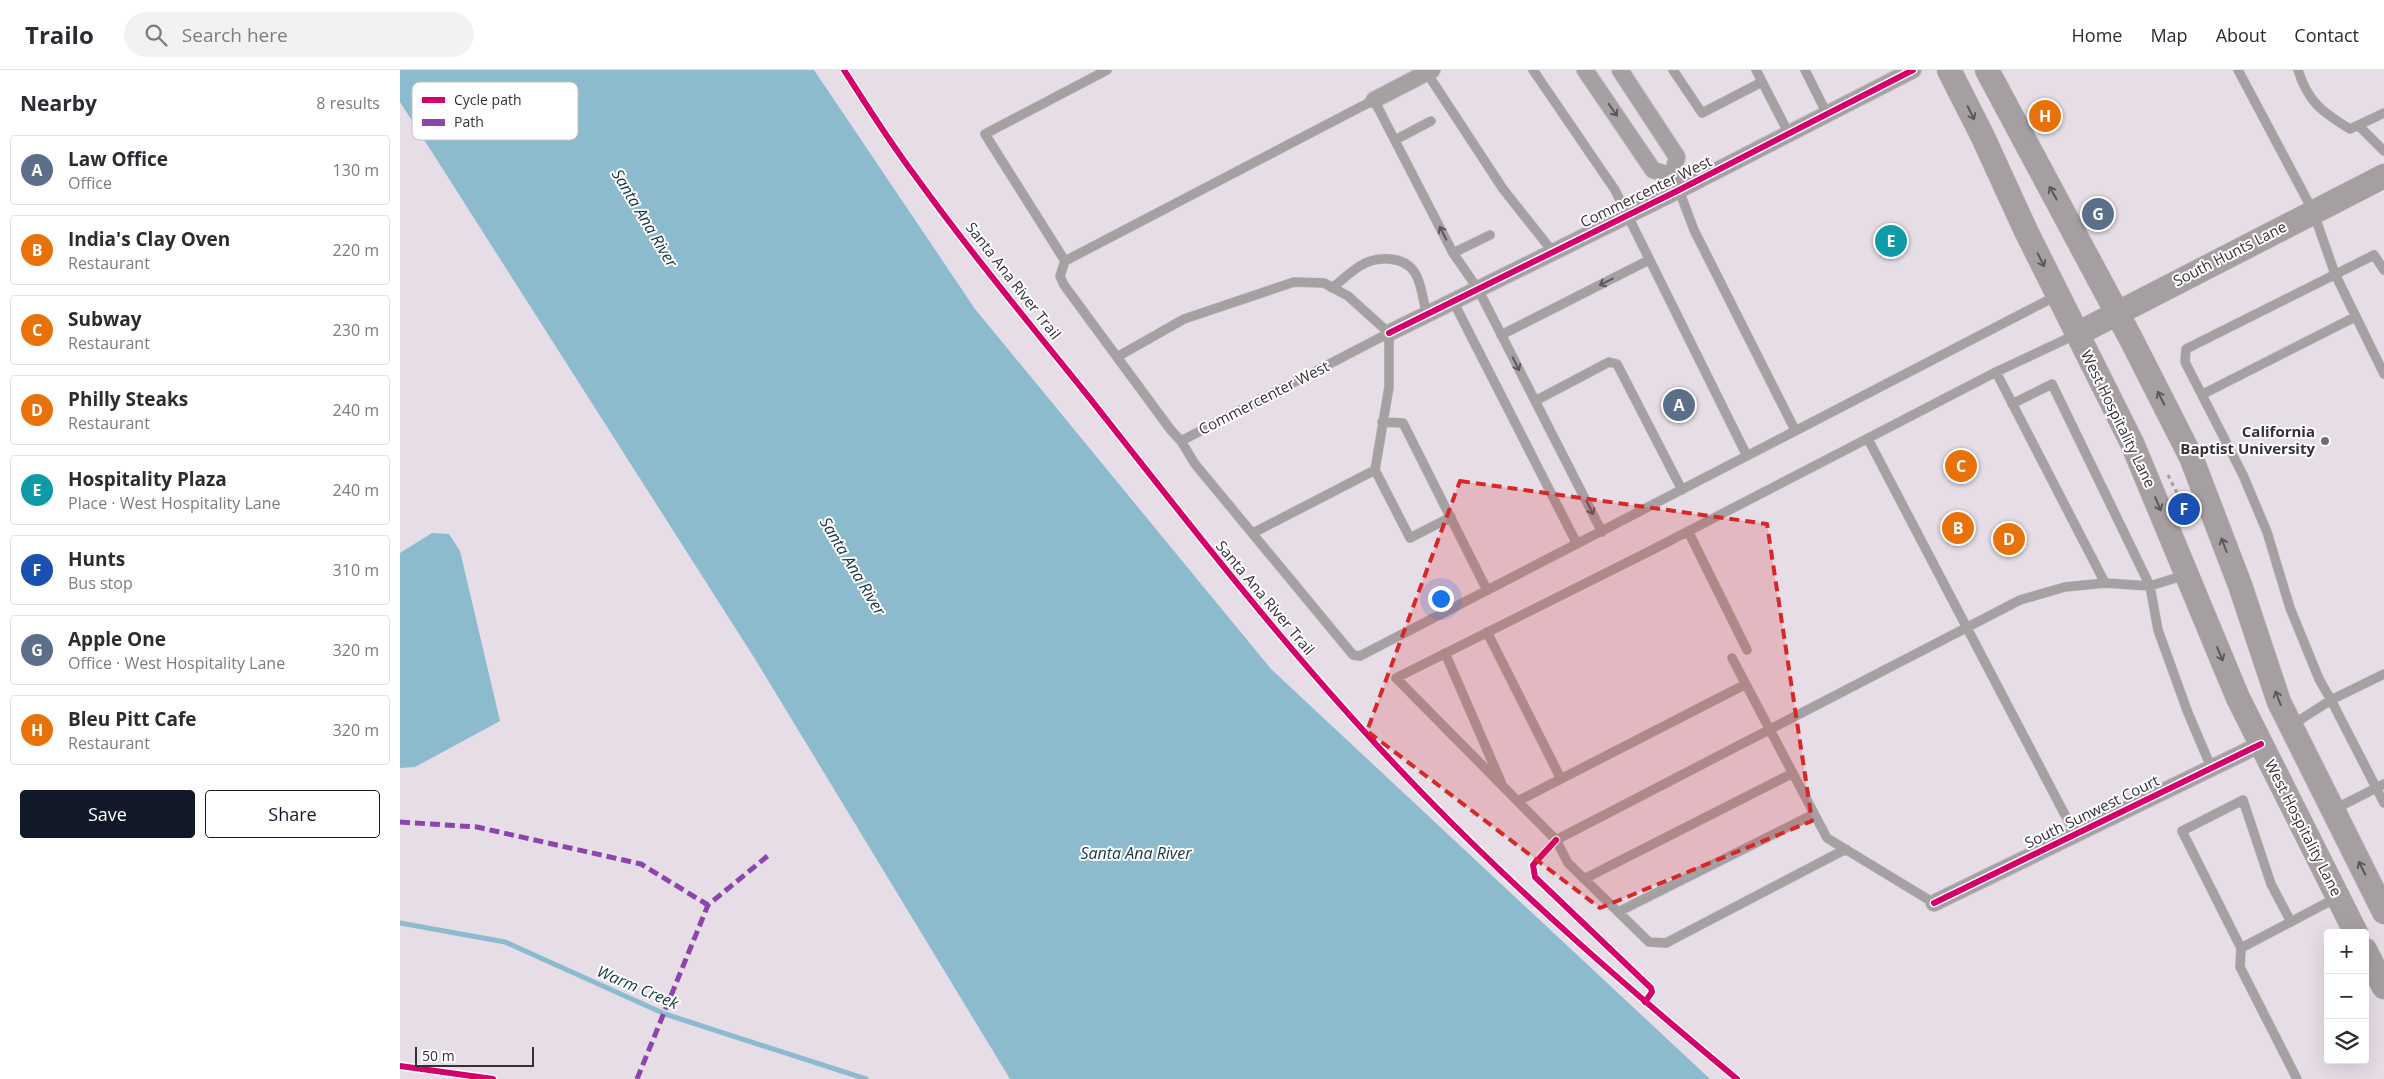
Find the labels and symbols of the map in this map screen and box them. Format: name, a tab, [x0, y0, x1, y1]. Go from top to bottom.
legend	[412, 82, 578, 140]
text: Cycle path	[454, 90, 522, 109]
pin: H	[2029, 97, 2061, 135]
one-way arrow	[1608, 103, 1618, 117]
one-way arrow	[1966, 106, 1976, 121]
text: Path	[454, 112, 484, 131]
street label: Commercenter West	[1576, 151, 1715, 232]
water label: Santa Ana River	[607, 165, 683, 272]
one-way arrow	[2048, 185, 2058, 200]
pin: G	[2082, 195, 2114, 233]
street label: South Hunts Lane	[2170, 216, 2290, 290]
street label: Santa Ana River Trail	[962, 218, 1066, 343]
pin: E	[1875, 222, 1907, 260]
one-way arrow	[1438, 226, 1447, 241]
one-way arrow	[2036, 253, 2046, 268]
one-way arrow	[1598, 277, 1613, 287]
street label: West Hospitality Lane	[2077, 346, 2161, 491]
street label: Commercenter West	[1195, 355, 1332, 439]
one-way arrow	[1511, 356, 1521, 371]
pin: A	[1663, 386, 1695, 424]
one-way arrow	[2156, 391, 2165, 406]
place label: California Baptist University	[2180, 421, 2315, 458]
marker: California Baptist University	[2319, 435, 2331, 447]
pin: C	[1945, 447, 1977, 485]
pin: F	[2168, 490, 2200, 528]
one-way arrow	[2153, 496, 2163, 511]
one-way arrow	[1586, 500, 1595, 515]
pin: B	[1942, 509, 1974, 547]
water label: Santa Ana River	[815, 513, 891, 620]
pin: D	[1993, 520, 2025, 558]
street label: Santa Ana River Trail	[1212, 536, 1320, 659]
one-way arrow	[2219, 538, 2228, 553]
your location	[1428, 586, 1454, 612]
one-way arrow	[2216, 646, 2225, 661]
one-way arrow	[2273, 691, 2282, 706]
street label: West Hospitality Lane	[2261, 756, 2347, 899]
street label: South Sunwest Court	[2021, 770, 2162, 852]
water label: Santa Ana River	[1080, 842, 1192, 864]
one-way arrow	[2357, 861, 2366, 876]
water label: Warm Creek	[594, 960, 683, 1015]
scale bar	[415, 1044, 534, 1067]

